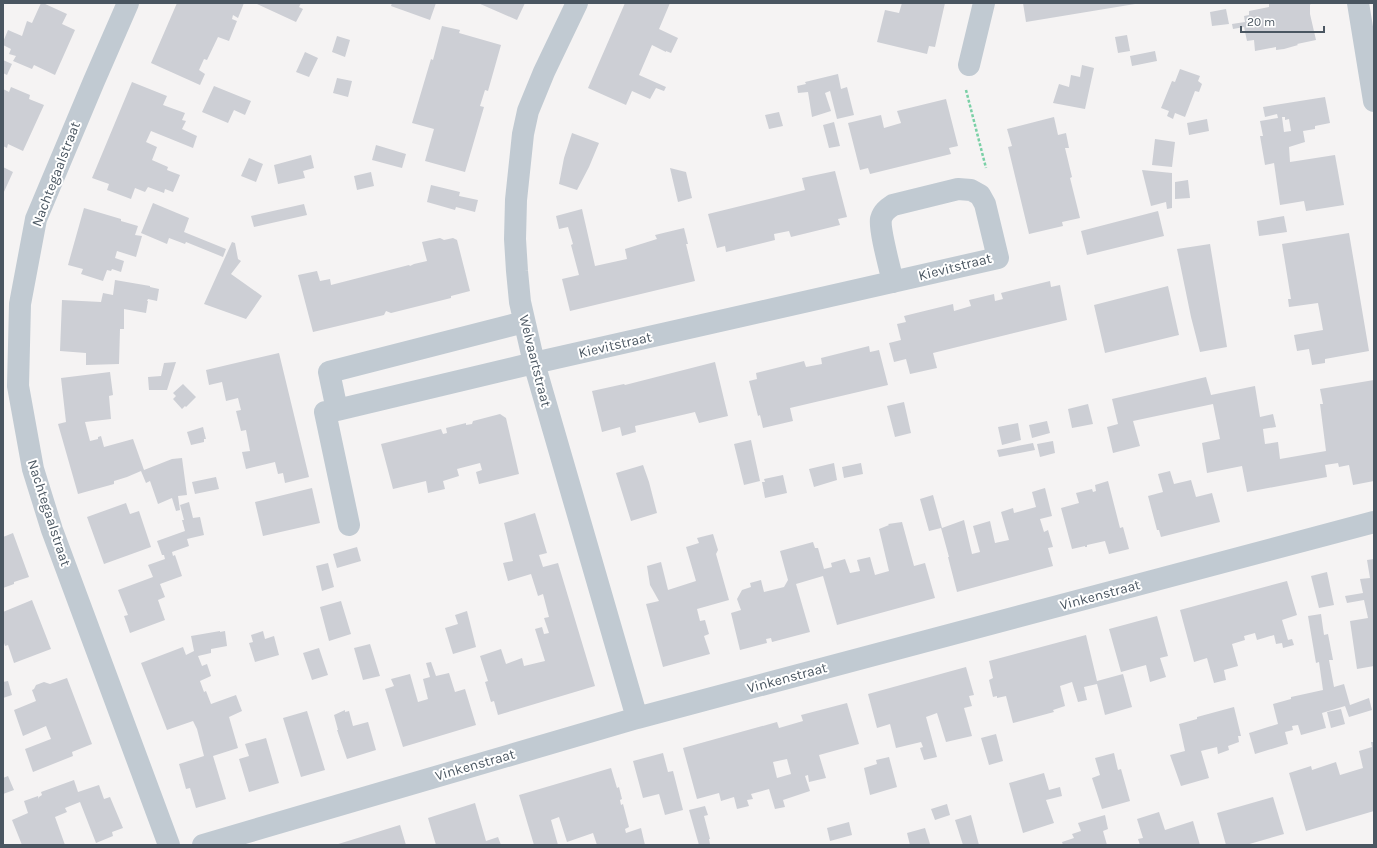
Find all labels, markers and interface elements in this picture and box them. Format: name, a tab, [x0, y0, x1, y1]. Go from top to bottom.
scale bar	[1241, 8, 1324, 34]
text: 20 m	[1247, 15, 1275, 29]
street label: Nachtegaalstraat	[28, 119, 84, 229]
street label: Kievitstraat	[917, 250, 993, 284]
street label: Welvaartstraat	[515, 313, 555, 409]
street label: Kievitstraat	[577, 328, 653, 362]
street label: Nachtegaalstraat	[24, 458, 74, 568]
street label: Vinkenstraat	[1058, 576, 1142, 614]
street label: Vinkenstraat	[745, 659, 829, 697]
street label: Vinkenstraat	[433, 745, 517, 785]

